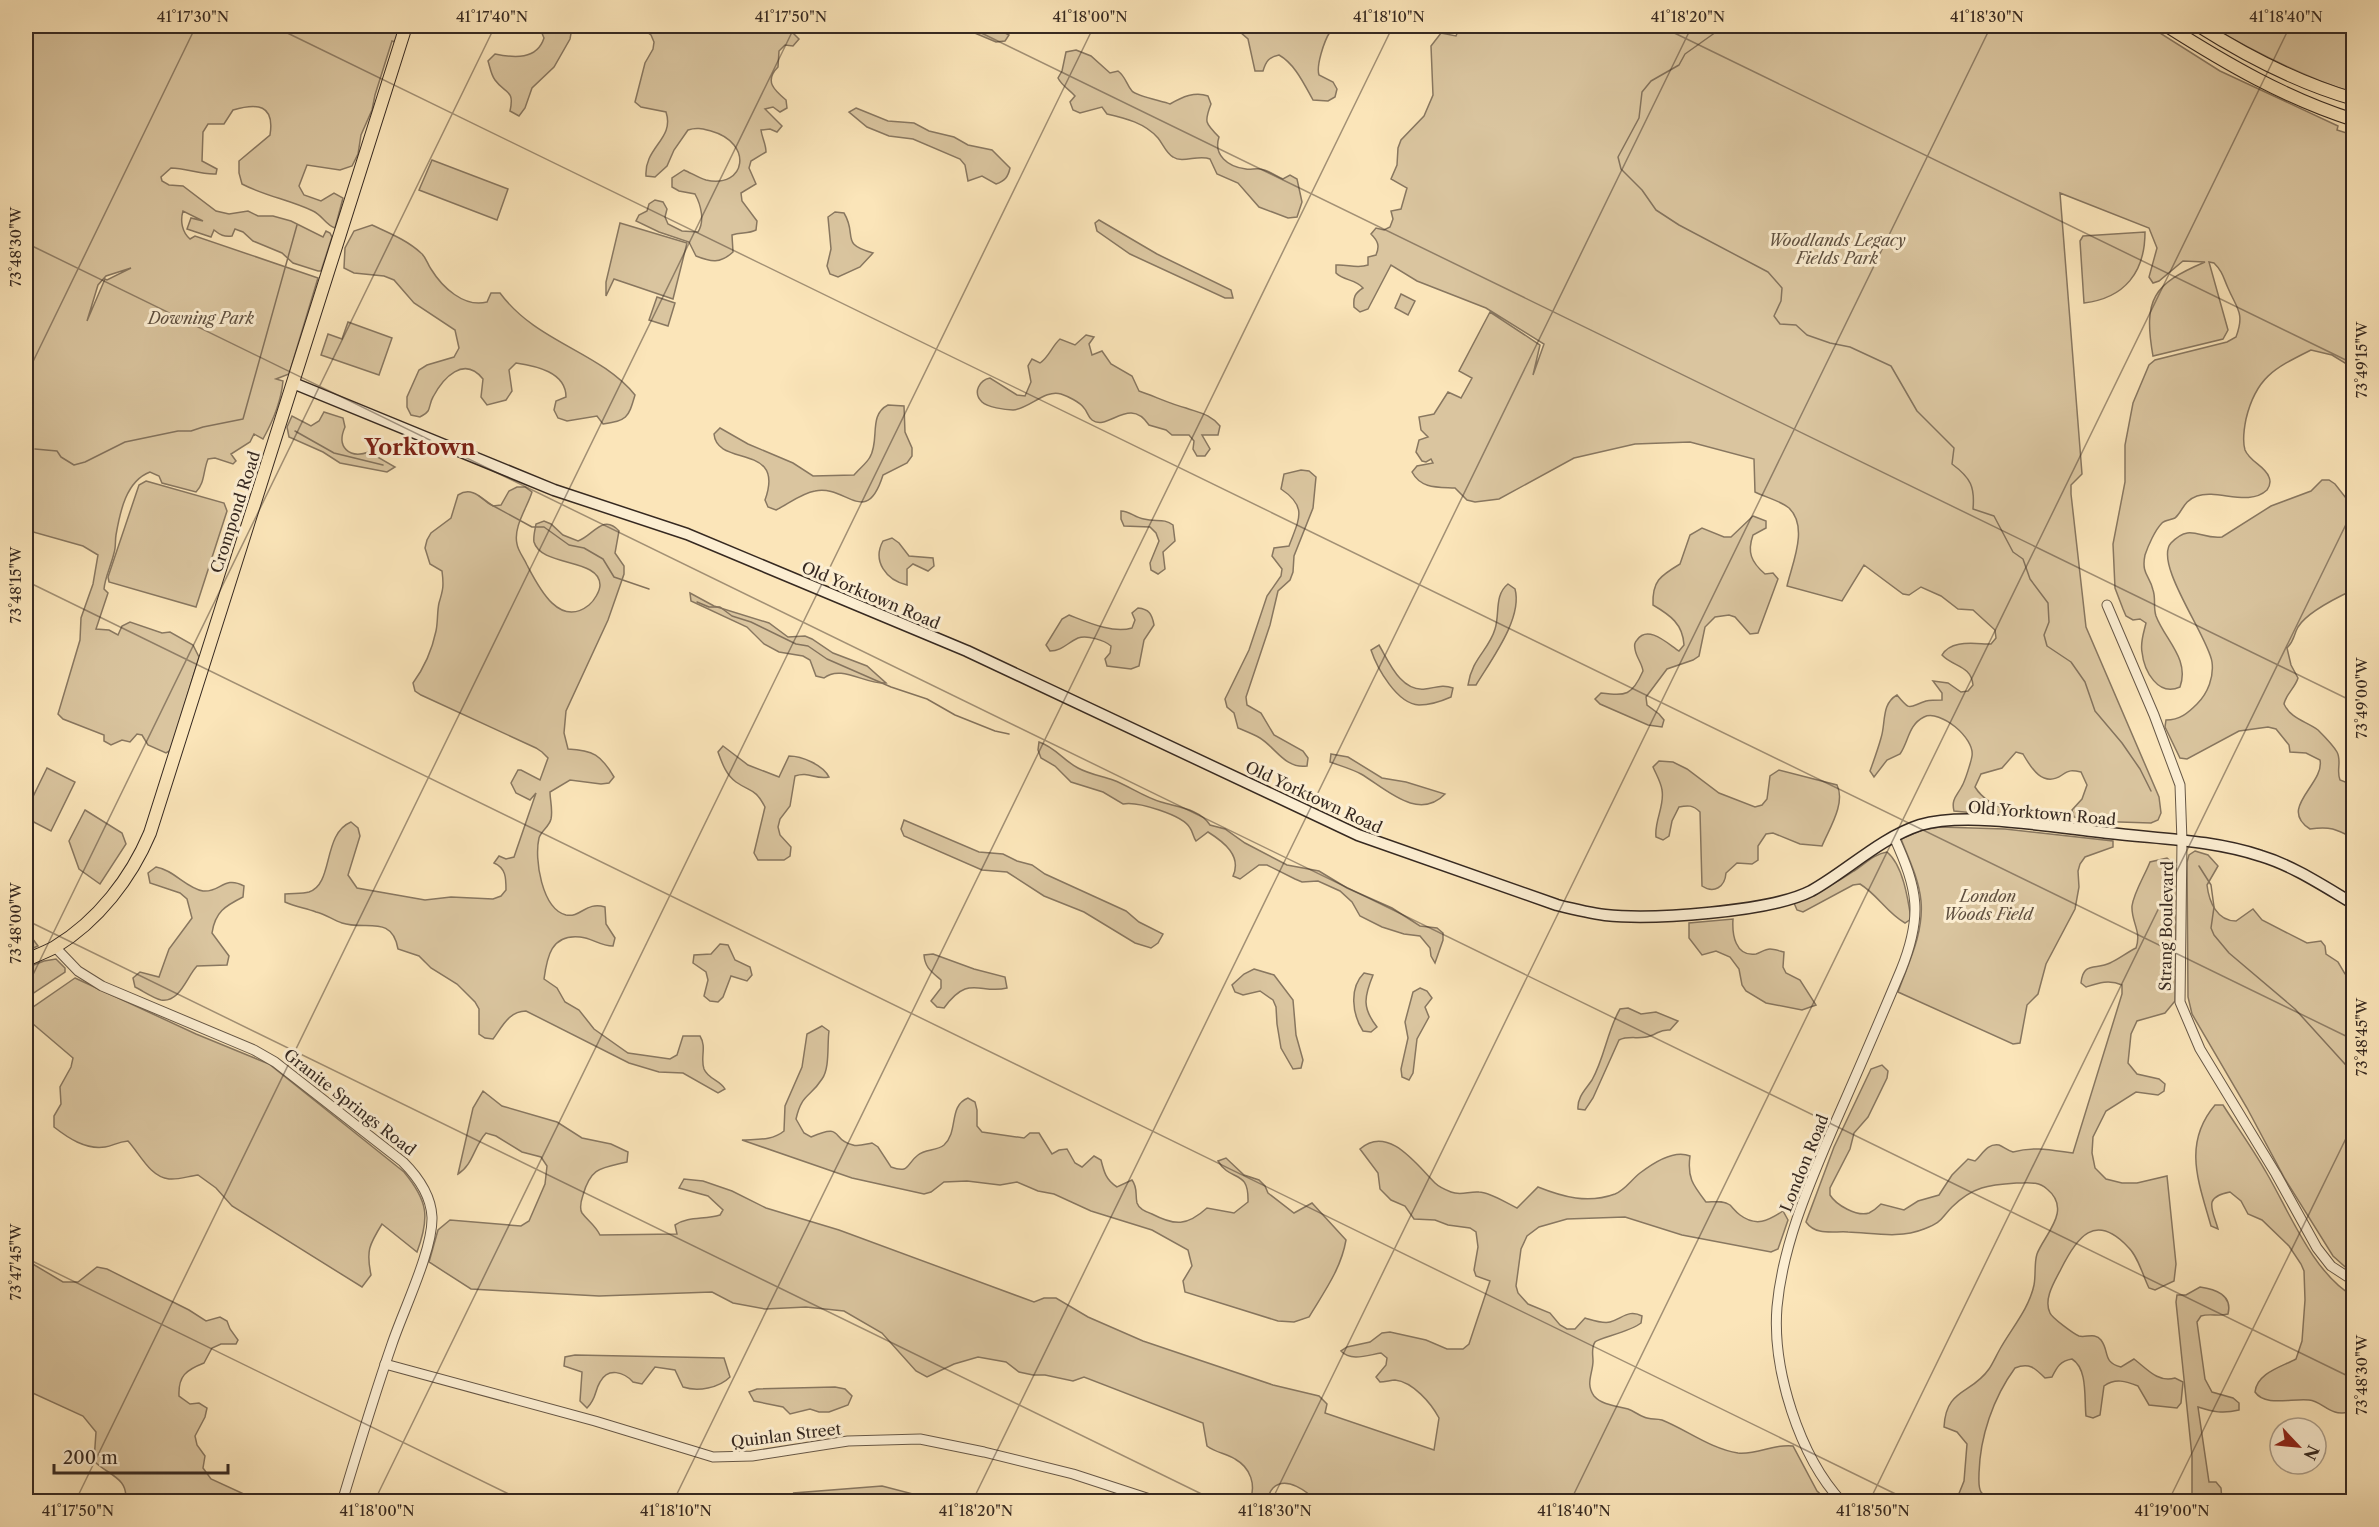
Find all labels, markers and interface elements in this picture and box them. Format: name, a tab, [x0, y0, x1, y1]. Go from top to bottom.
text: 41°17'30"N	[157, 7, 229, 26]
text: 41°17'40"N	[456, 7, 528, 26]
text: 41°17'50"N	[755, 7, 827, 26]
text: 41°18'00"N	[1052, 7, 1128, 26]
text: 41°18'10"N	[1353, 7, 1425, 26]
text: 41°18'20"N	[1651, 7, 1725, 26]
text: 41°18'30"N	[1950, 7, 2024, 26]
text: 41°18'40"N	[2249, 7, 2323, 26]
text: 73°48'30"W	[6, 206, 25, 287]
park label: Woodlands Legacy Fields Park	[1768, 230, 1906, 268]
park label: Downing Park	[146, 308, 255, 328]
text: 73°49'15"W	[2352, 321, 2371, 398]
district label: Yorktown	[363, 434, 476, 461]
street label: Crompond Road	[206, 448, 264, 575]
text: 73°48'15"W	[6, 546, 25, 623]
street label: Old Yorktown Road	[799, 557, 944, 633]
text: 73°49'00"W	[2352, 657, 2371, 739]
street label: Old Yorktown Road	[1242, 757, 1386, 838]
street label: Old Yorktown Road	[1967, 797, 2117, 829]
street label: Strang Boulevard	[2155, 860, 2177, 991]
text: 73°48'00"W	[6, 882, 25, 964]
park label: London Woods Field	[1943, 886, 2034, 924]
text: 73°48'45"W	[2352, 997, 2371, 1076]
street label: Granite Springs Road	[280, 1044, 420, 1160]
street label: London Road	[1775, 1111, 1833, 1215]
text: 73°47'45"W	[6, 1223, 25, 1300]
text: 73°48'30"W	[2352, 1334, 2371, 1415]
north arrow	[2268, 1416, 2328, 1476]
street label: Quinlan Street	[730, 1418, 843, 1452]
scale bar	[54, 1437, 228, 1475]
text: N	[2299, 1442, 2324, 1463]
text: 200 m	[63, 1447, 118, 1469]
text: 41°17'50"N	[42, 1501, 114, 1520]
text: 41°18'00"N	[339, 1501, 415, 1520]
text: 41°18'10"N	[640, 1501, 712, 1520]
text: 41°18'20"N	[939, 1501, 1013, 1520]
text: 41°18'30"N	[1238, 1501, 1312, 1520]
text: 41°18'40"N	[1537, 1501, 1611, 1520]
text: 41°18'50"N	[1836, 1501, 1910, 1520]
text: 41°19'00"N	[2134, 1501, 2210, 1520]

